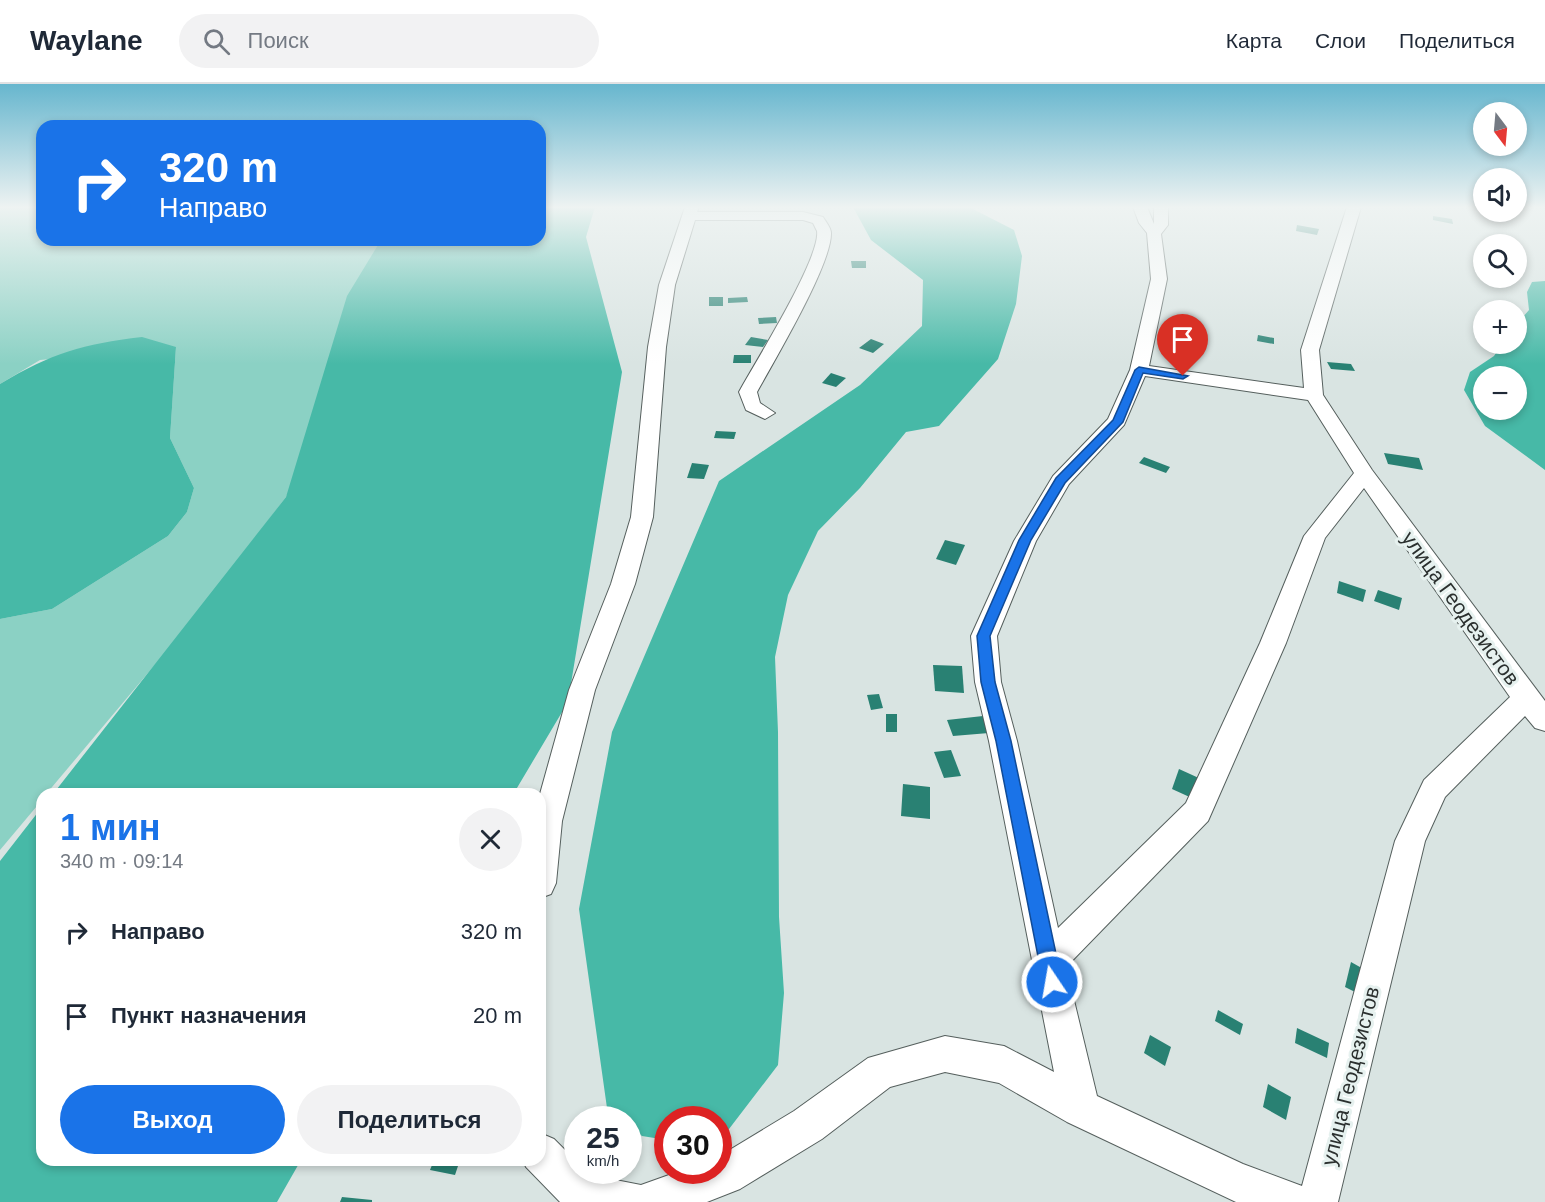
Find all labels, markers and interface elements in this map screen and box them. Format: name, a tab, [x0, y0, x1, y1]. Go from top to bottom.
search box	[179, 14, 599, 68]
text: Waylane	[30, 25, 143, 56]
icon: search	[200, 25, 233, 58]
text: Поиск	[248, 28, 309, 53]
text: Карта	[1226, 29, 1282, 52]
text: Слои	[1315, 29, 1366, 52]
text: Поделиться	[1399, 29, 1515, 52]
north arrow	[1473, 102, 1527, 156]
map controls	[1473, 102, 1527, 420]
icon: right	[60, 144, 138, 222]
text: 320 m	[159, 144, 278, 191]
button: sound	[1473, 168, 1527, 222]
text: Направо	[159, 193, 267, 223]
button: search	[1473, 234, 1527, 288]
button: +	[1473, 300, 1527, 354]
pin	[1157, 314, 1208, 376]
icon: arrive	[1166, 323, 1199, 356]
button: −	[1473, 366, 1527, 420]
street label: улица Геодезистов	[1398, 527, 1524, 689]
text: 1 мин	[60, 807, 161, 848]
button: close	[459, 808, 522, 871]
text: 340 m · 09:14	[60, 850, 183, 872]
icon: right	[60, 916, 93, 949]
text: Направо	[111, 919, 205, 944]
text: 320 m	[461, 919, 522, 944]
position arrow	[1020, 950, 1084, 1014]
street label: улица Геодезистов	[1317, 984, 1383, 1168]
icon: arrive	[60, 1000, 93, 1033]
text: Пункт назначения	[111, 1003, 307, 1028]
text: 20 m	[473, 1003, 522, 1028]
button: Выход	[60, 1085, 285, 1154]
button: Поделиться	[297, 1085, 522, 1154]
speed limit sign: 30	[654, 1106, 732, 1184]
text: 25	[586, 1121, 620, 1154]
text: km/h	[587, 1152, 619, 1169]

